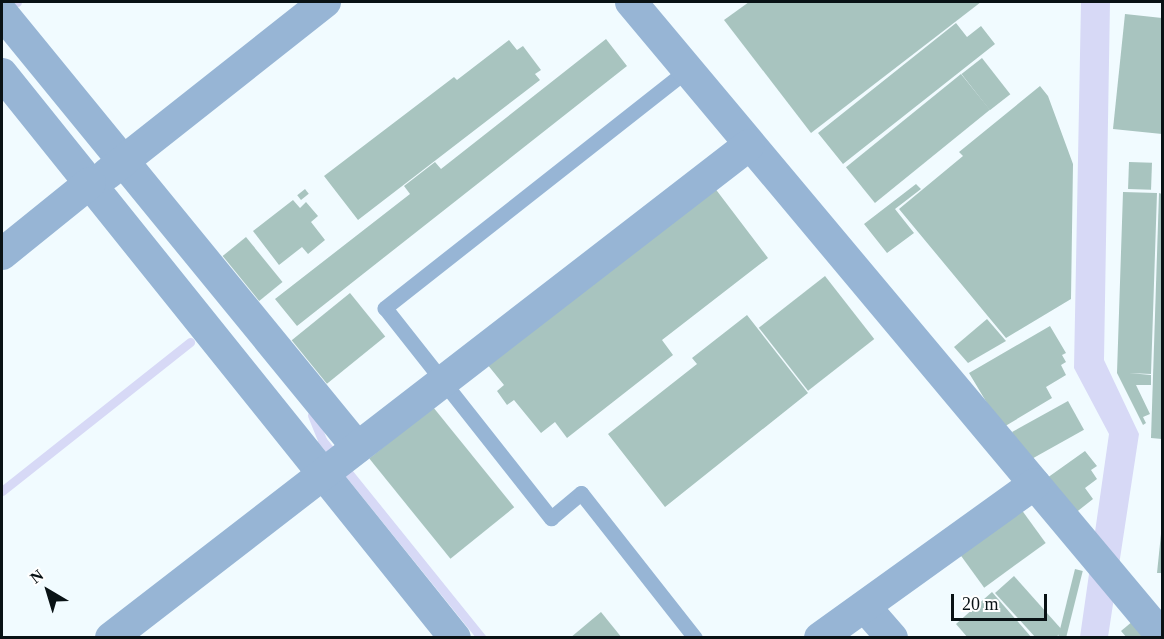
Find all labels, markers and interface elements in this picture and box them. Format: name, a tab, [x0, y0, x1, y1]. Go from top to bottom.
north arrow	[18, 561, 78, 621]
text: N	[27, 566, 46, 587]
scale bar	[954, 582, 1050, 620]
text: 20 m	[962, 594, 999, 614]

